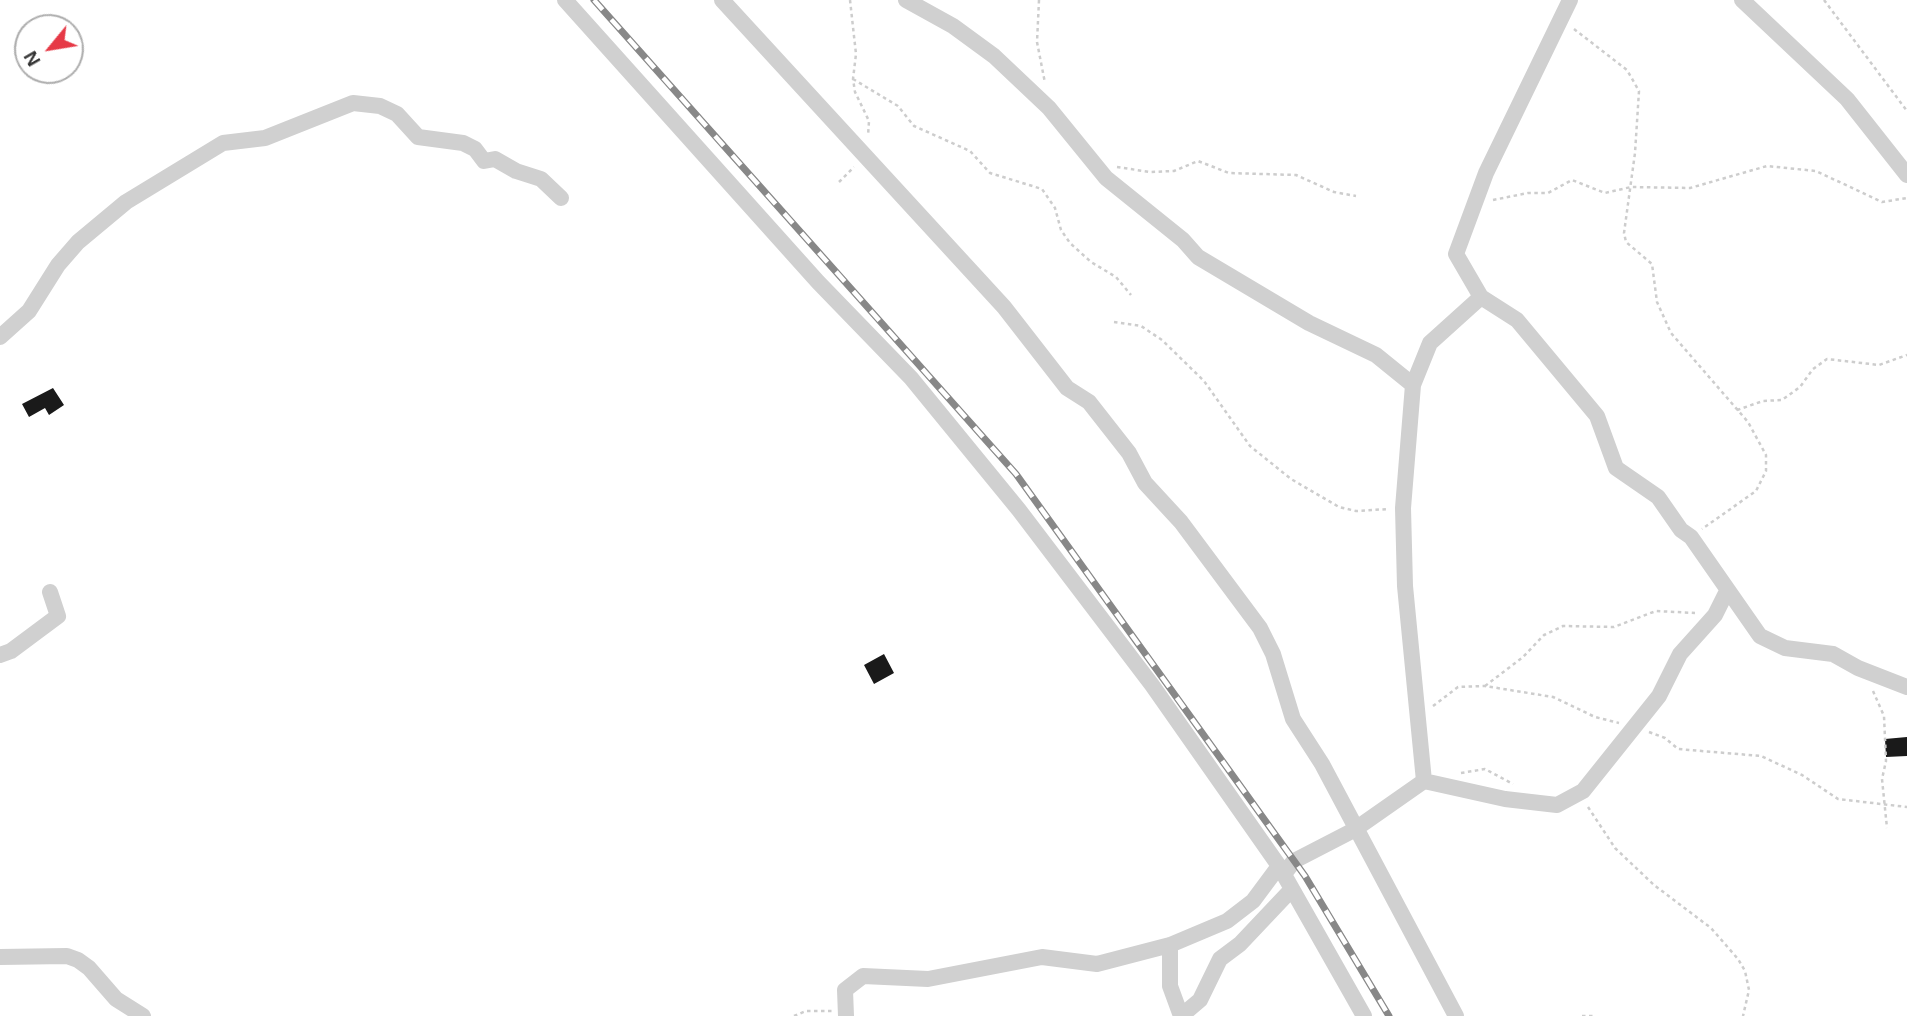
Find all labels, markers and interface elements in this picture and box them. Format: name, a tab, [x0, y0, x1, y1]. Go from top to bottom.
north arrow	[14, 14, 84, 84]
text: N	[20, 48, 45, 70]

